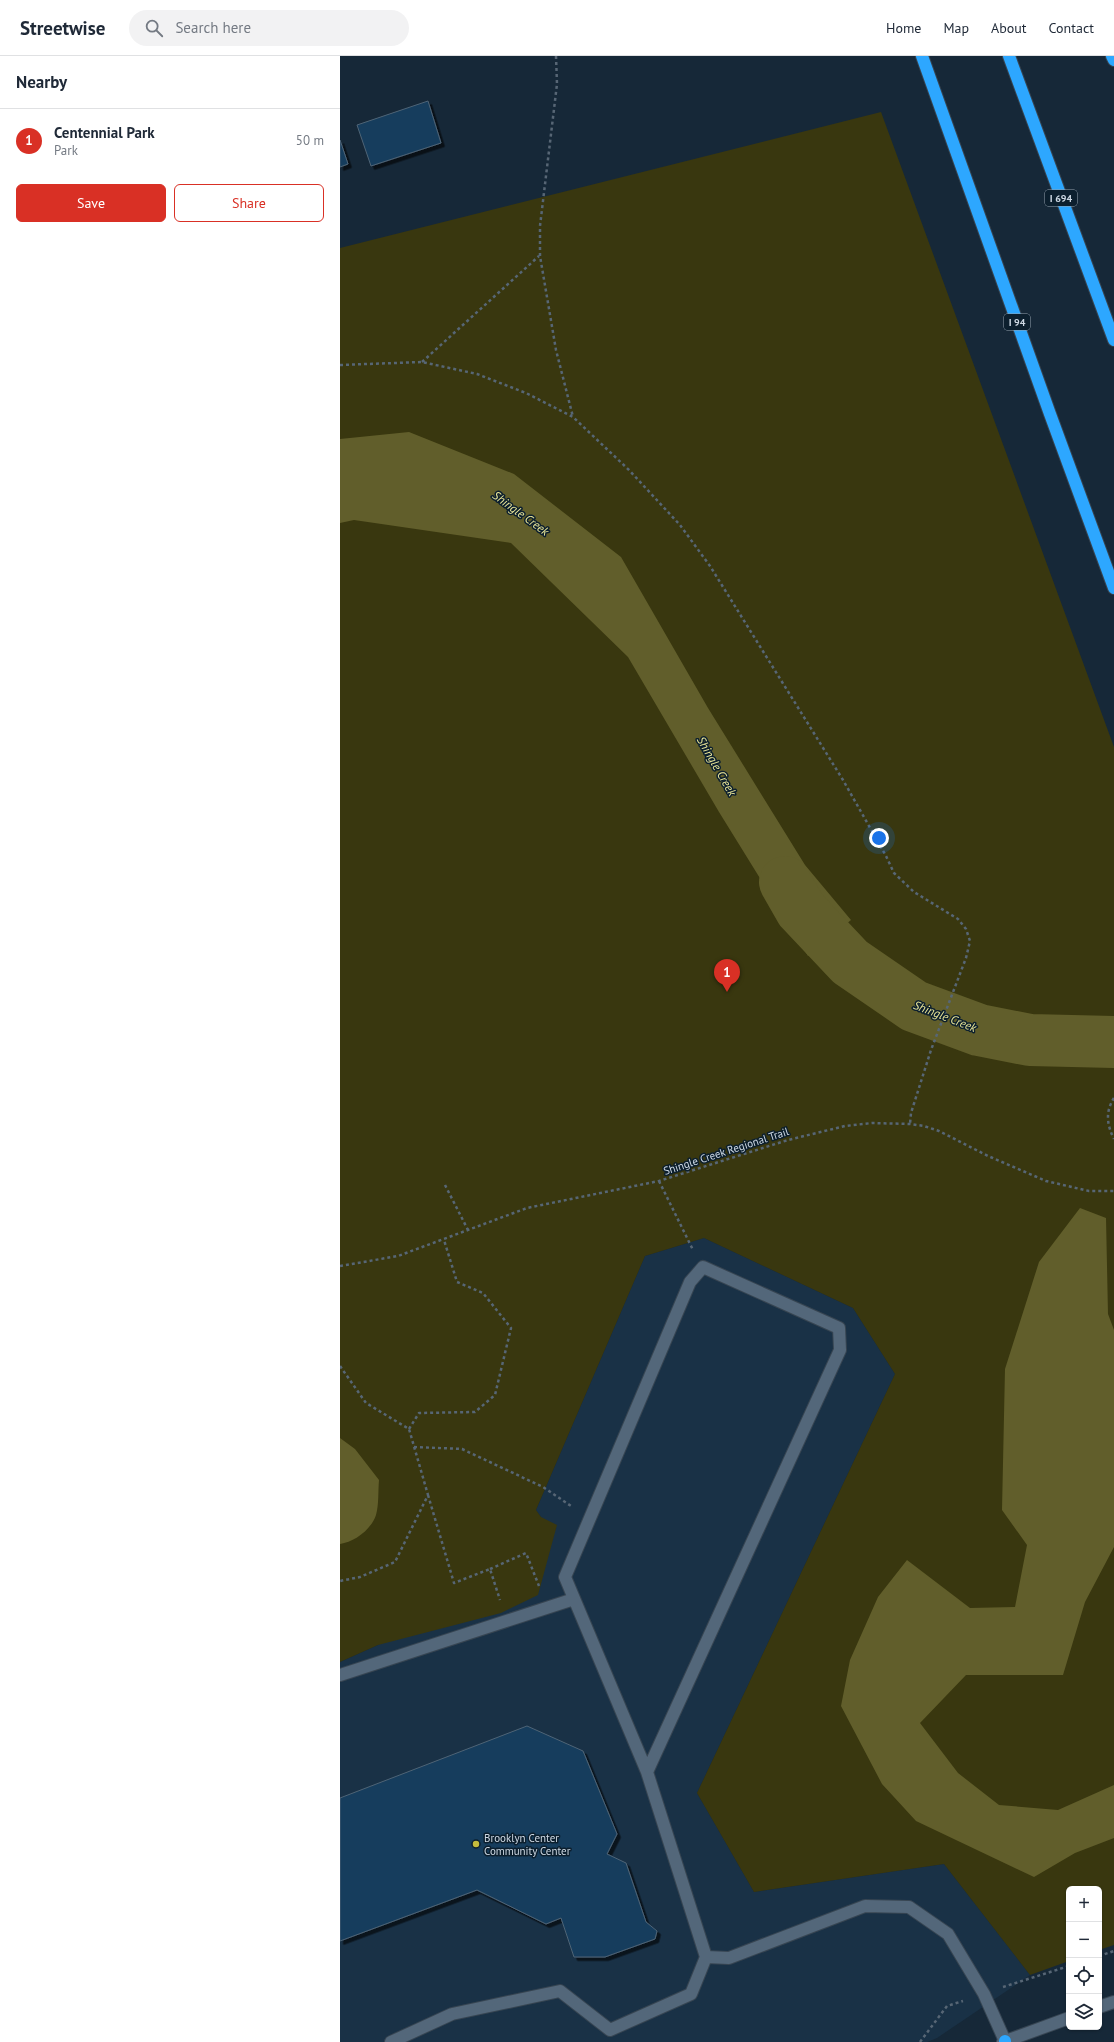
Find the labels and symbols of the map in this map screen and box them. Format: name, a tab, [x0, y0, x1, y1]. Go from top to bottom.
road number: I 694	[1045, 190, 1077, 206]
road number: I 94	[1004, 314, 1030, 330]
water label: Shingle Creek	[490, 487, 553, 539]
water label: Shingle Creek	[694, 733, 740, 799]
your location	[869, 828, 889, 848]
pin: 1	[714, 959, 740, 992]
water label: Shingle Creek	[911, 997, 979, 1035]
street label: Shingle Creek Regional Trail	[662, 1124, 791, 1178]
place label: Brooklyn Center Community Center	[484, 1831, 571, 1858]
marker: Brooklyn Center Community Center	[471, 1839, 481, 1849]

